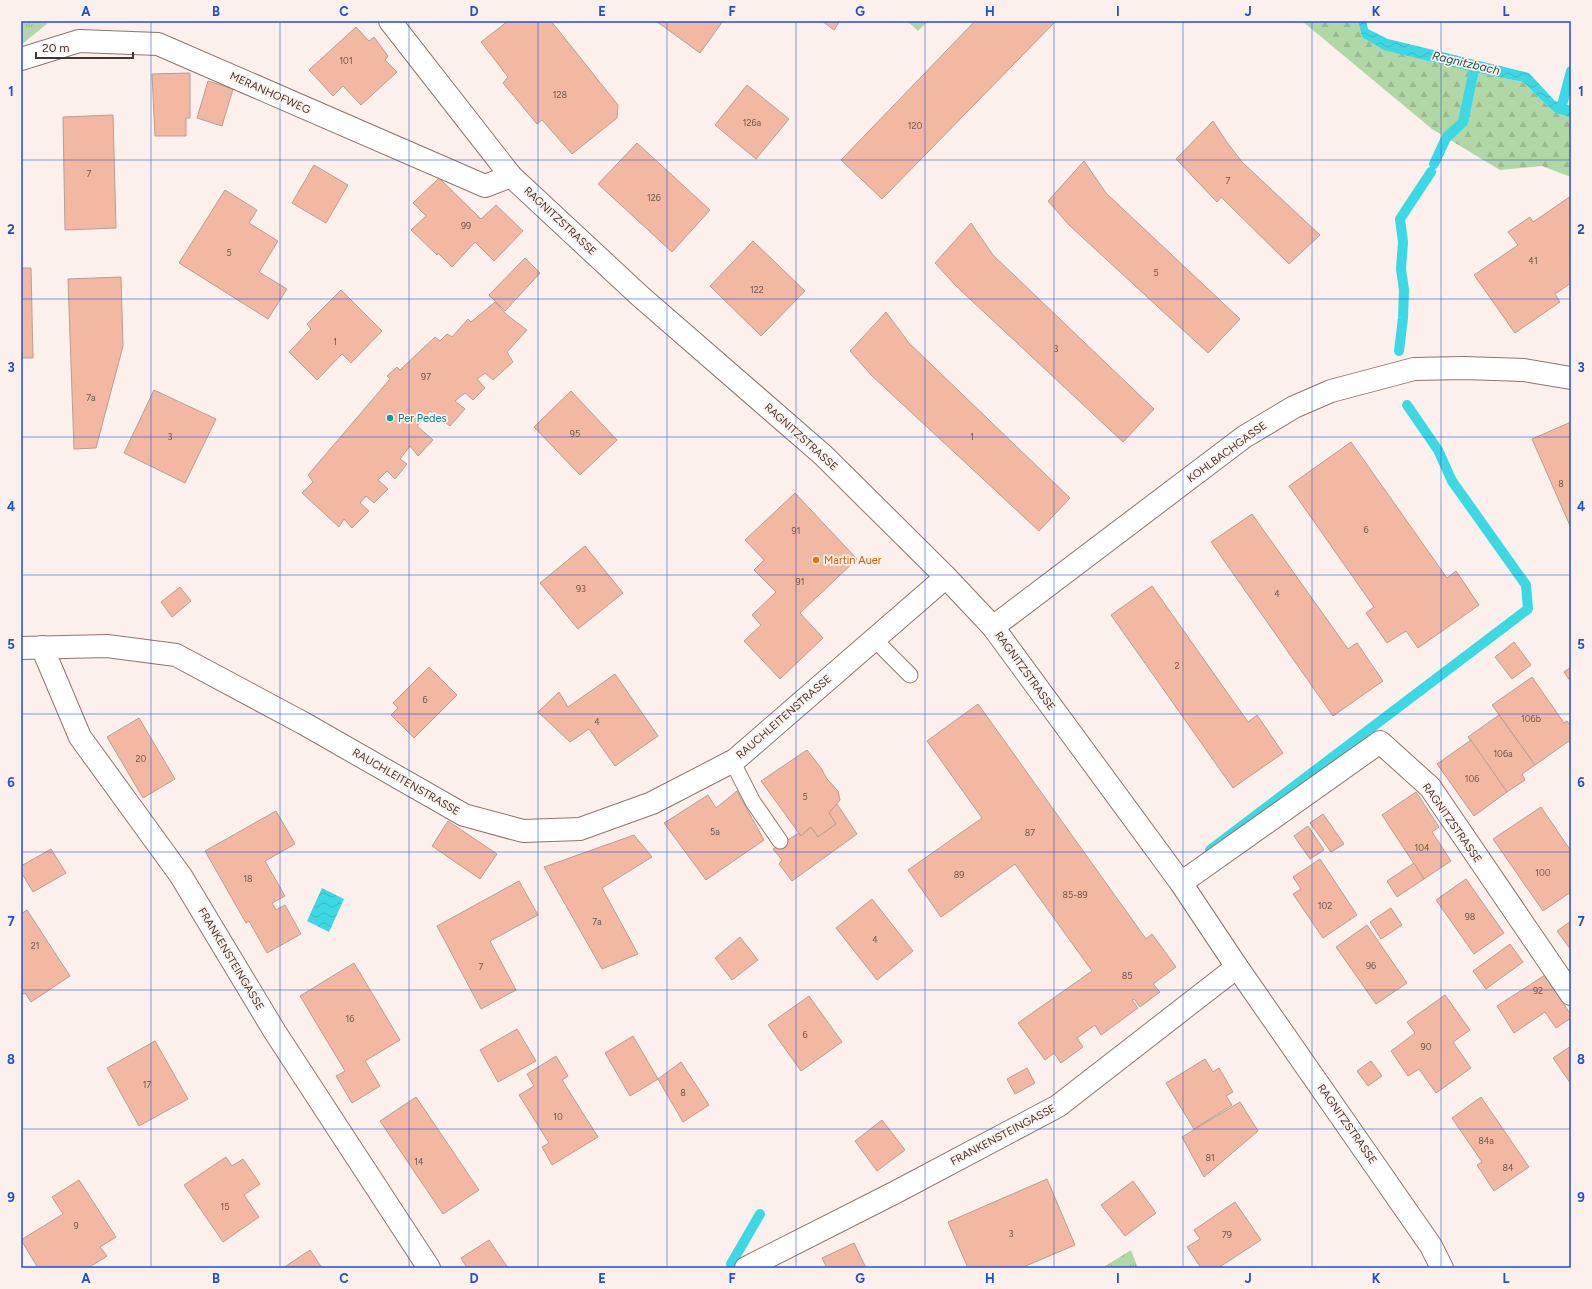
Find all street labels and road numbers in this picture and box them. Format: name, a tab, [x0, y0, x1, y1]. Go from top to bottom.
street label: MERANHOFWEG	[228, 69, 312, 117]
street label: RAGNITZSTRASSE	[521, 184, 599, 258]
street label: RAGNITZSTRASSE	[762, 401, 840, 473]
street label: KOHLBACHGASSE	[1185, 419, 1269, 485]
street label: RAGNITZSTRASSE	[992, 629, 1058, 713]
street label: RAUCHLEITENSTRASSE	[734, 672, 834, 762]
street label: RAUCHLEITENSTRASSE	[350, 746, 462, 818]
street label: RAGNITZSTRASSE	[1420, 781, 1484, 865]
street label: FRANKENSTEINGASSE	[195, 905, 267, 1013]
street label: RAGNITZSTRASSE	[1315, 1082, 1379, 1166]
street label: FRANKENSTEINGASSE	[948, 1102, 1058, 1168]

